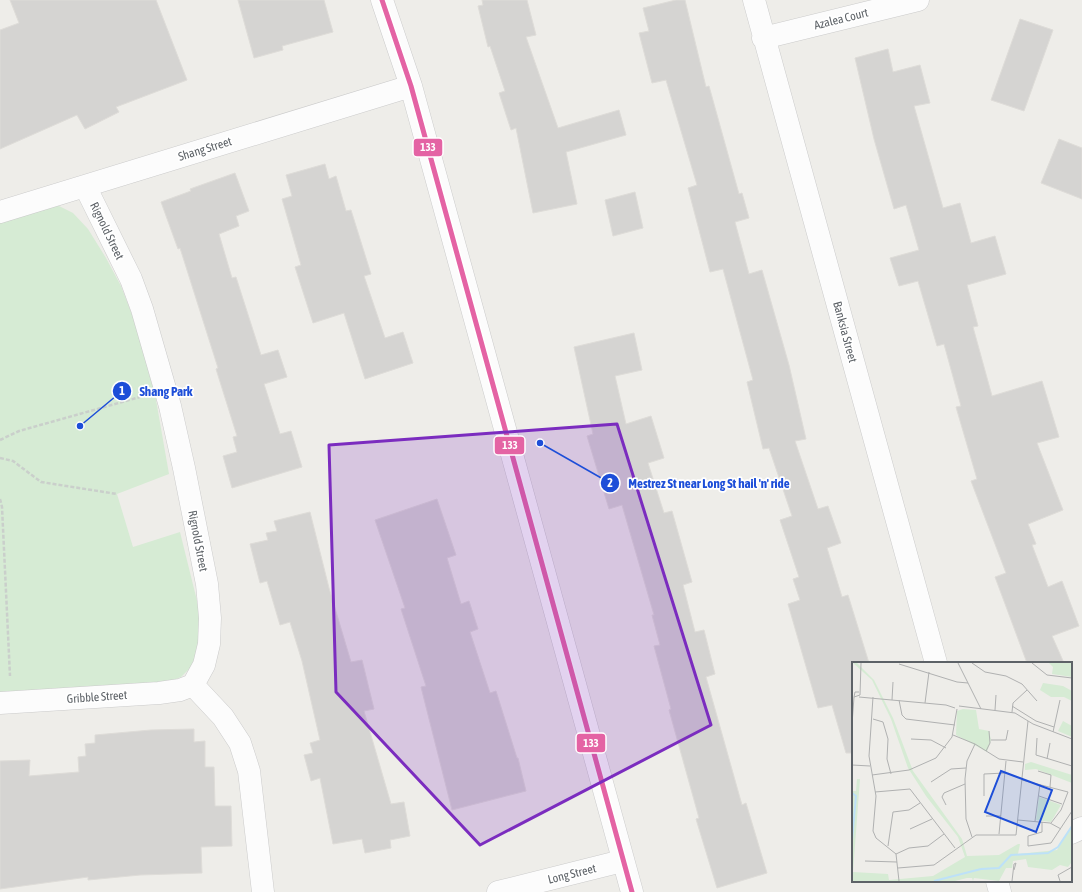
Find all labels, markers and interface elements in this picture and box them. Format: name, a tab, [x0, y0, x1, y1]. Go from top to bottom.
street label: Azalea Court	[813, 5, 870, 32]
street label: Shang Street	[176, 134, 234, 164]
line badge: 133	[413, 138, 443, 157]
text: 133	[420, 141, 436, 153]
street label: Rignold Street	[87, 200, 127, 262]
street label: Banksia Street	[830, 300, 860, 365]
callout: Shang Park	[112, 379, 201, 404]
text: 1	[119, 384, 125, 398]
text: Shang Park	[139, 384, 193, 399]
line badge: 133	[494, 436, 525, 455]
text: 133	[502, 439, 518, 451]
callout: Mestrez St near Long St hail 'n' ride	[600, 471, 797, 496]
text: 2	[607, 476, 613, 490]
text: Mestrez St near Long St hail 'n' ride	[628, 476, 790, 491]
street label: Rignold Street	[185, 509, 211, 573]
inset map	[852, 662, 1072, 882]
street label: Gribble Street	[66, 688, 128, 706]
line badge: 133	[576, 733, 606, 753]
text: 133	[583, 737, 599, 749]
street label: Long Street	[546, 861, 598, 887]

